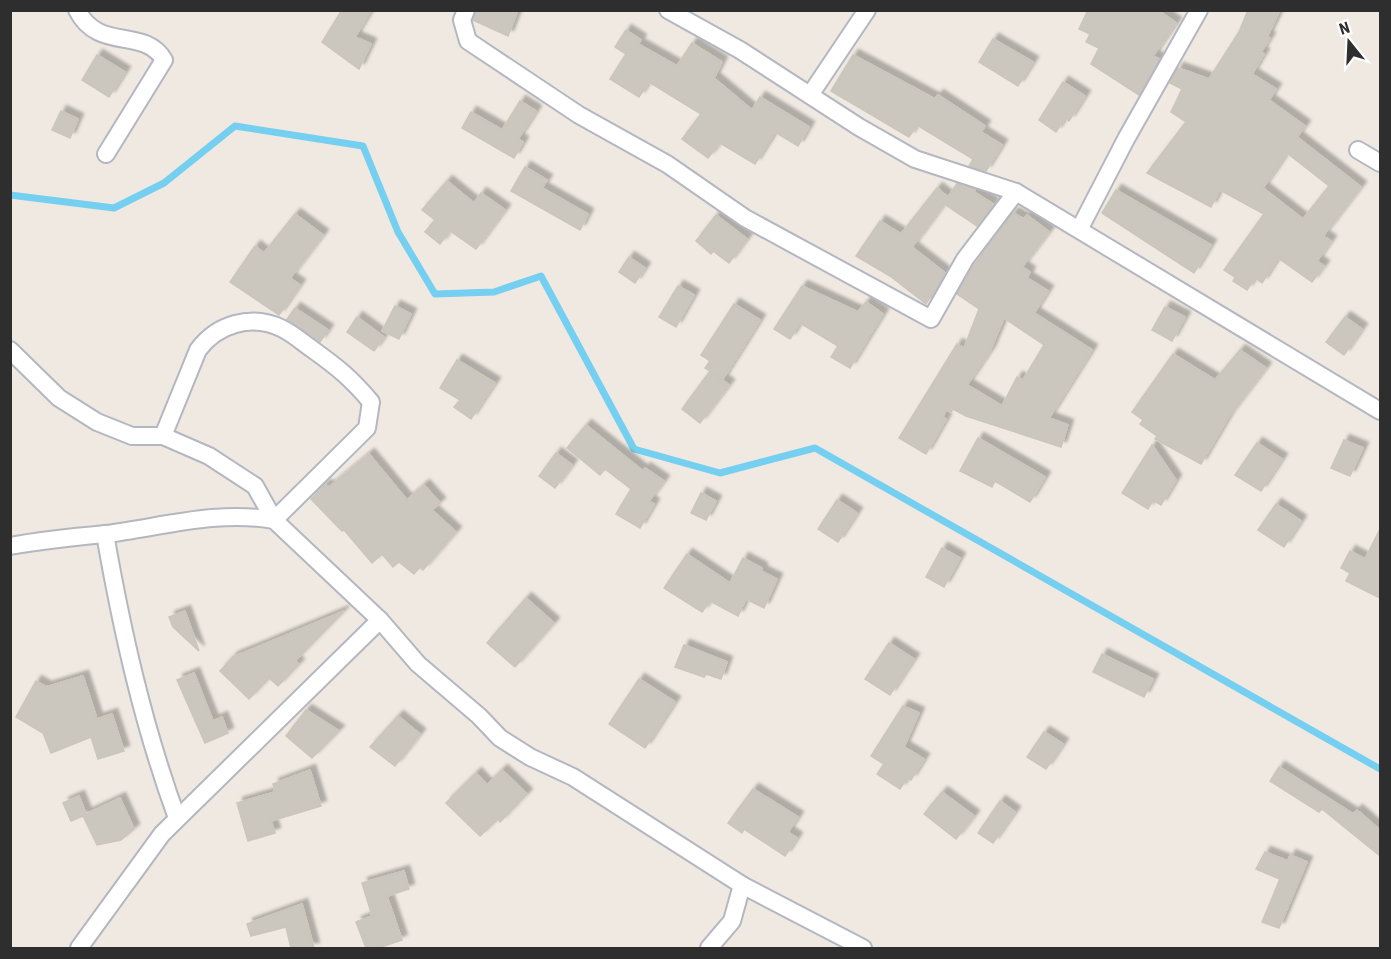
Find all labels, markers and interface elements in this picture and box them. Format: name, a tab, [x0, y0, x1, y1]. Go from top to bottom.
north arrow	[1319, 12, 1379, 72]
text: N	[1337, 18, 1352, 39]

